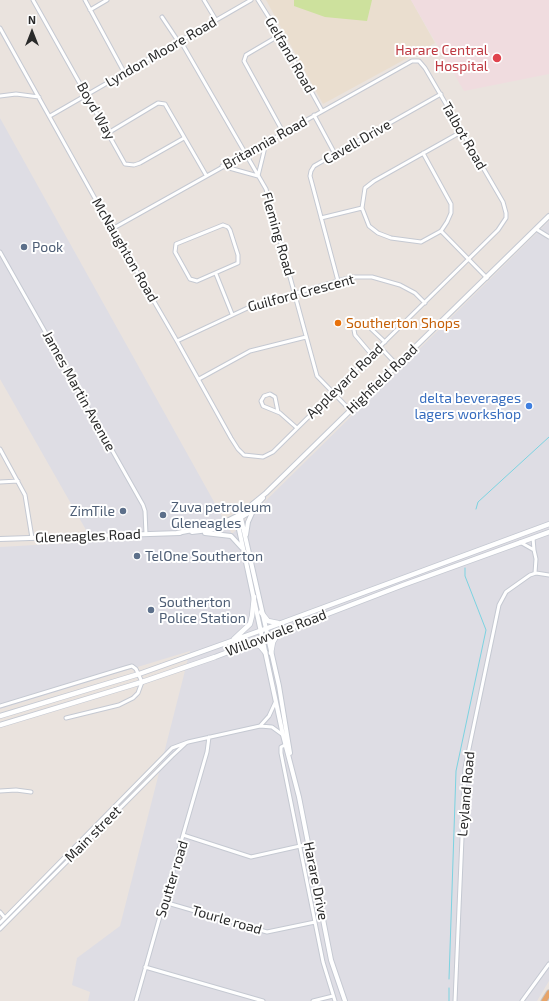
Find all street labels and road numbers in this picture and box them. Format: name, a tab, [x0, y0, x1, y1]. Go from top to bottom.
street label: Lyndon Moore Road	[102, 13, 220, 91]
street label: Gelfand Road	[261, 14, 319, 96]
street label: Boyd Way	[73, 79, 119, 143]
street label: Talbot Road	[438, 99, 490, 173]
street label: Britannia Road	[220, 113, 310, 173]
street label: Cavell Drive	[320, 116, 394, 168]
street label: Fleming Road	[258, 190, 298, 278]
street label: McNaughton Road	[88, 195, 162, 305]
street label: Guilford Crescent	[246, 271, 356, 315]
street label: James Martin Avenue	[39, 328, 119, 454]
street label: Appleyard Road	[303, 340, 387, 422]
street label: Highfield Road	[343, 341, 421, 417]
street label: Gleneagles Road	[35, 526, 141, 546]
street label: Willowvale Road	[223, 606, 329, 660]
street label: Leyland Road	[454, 751, 478, 837]
street label: Main street	[61, 802, 125, 866]
street label: Soutter road	[152, 838, 192, 920]
street label: Harare Drive	[300, 840, 332, 922]
street label: Tourle road	[190, 902, 264, 938]

